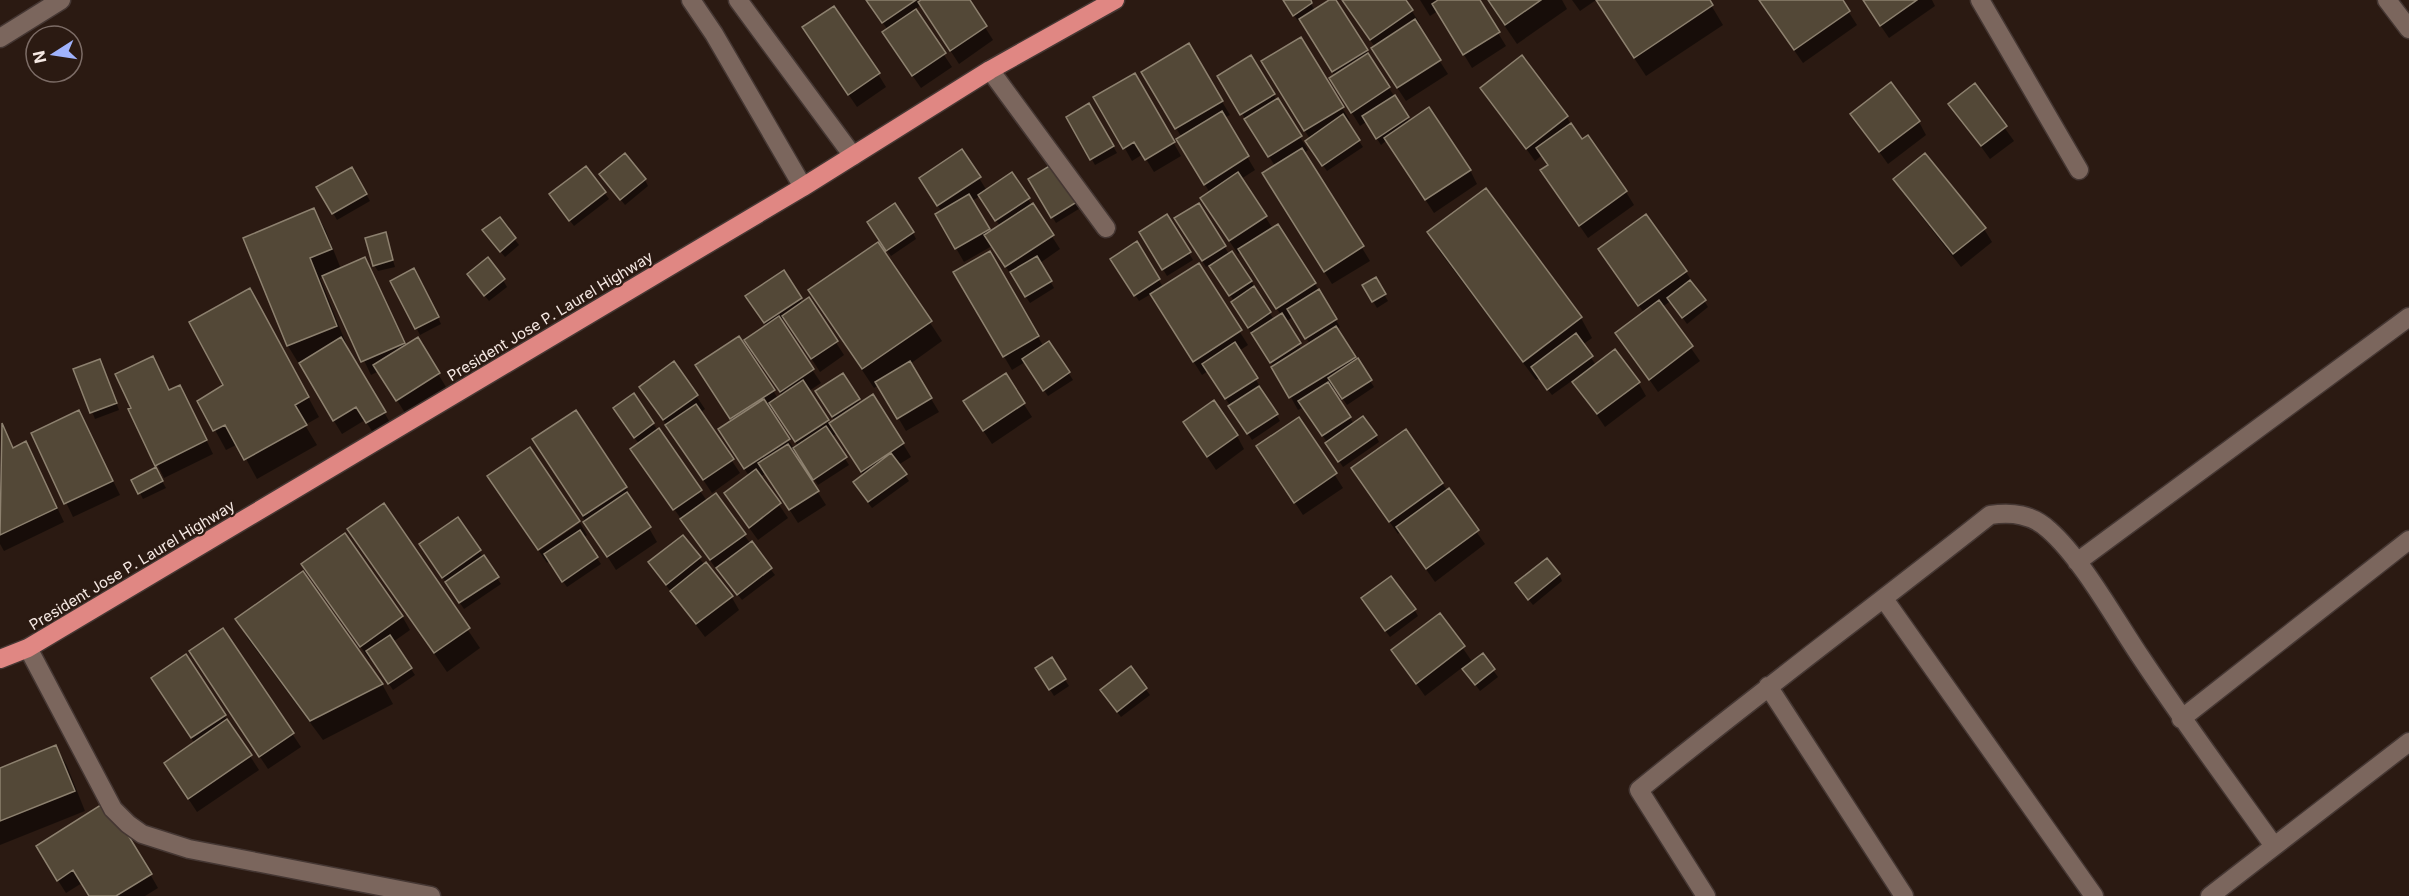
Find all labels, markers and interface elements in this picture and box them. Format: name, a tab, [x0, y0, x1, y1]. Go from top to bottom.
north arrow	[24, 24, 84, 84]
text: N	[28, 49, 50, 65]
street label: President Jose P. Laurel Highway	[444, 247, 657, 385]
street label: President Jose P. Laurel Highway	[26, 496, 239, 634]

